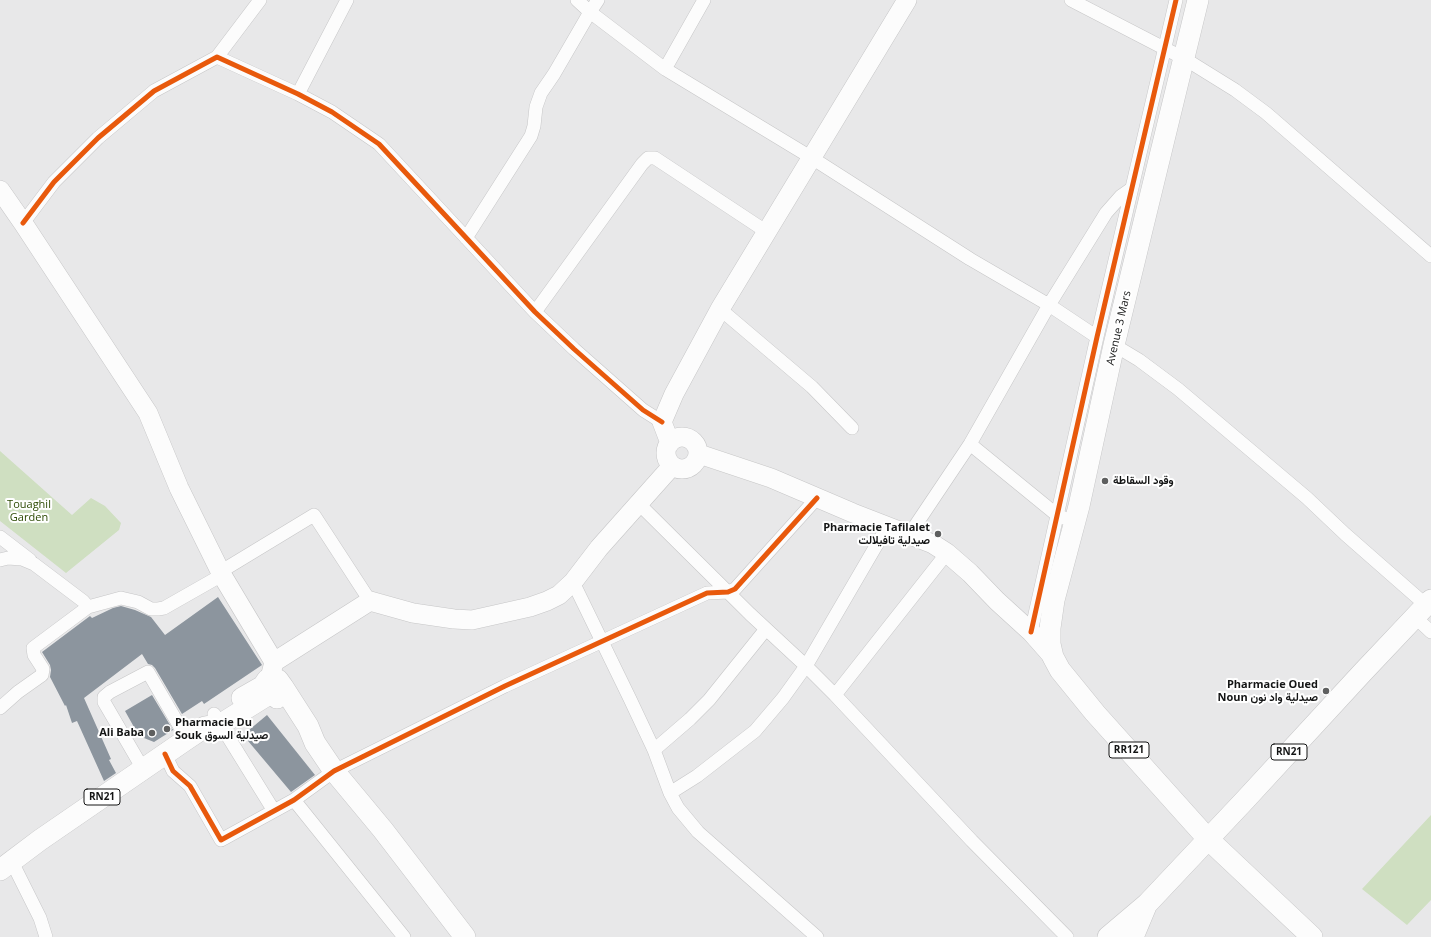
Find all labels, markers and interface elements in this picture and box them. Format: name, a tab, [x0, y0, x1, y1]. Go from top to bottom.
street label: Avenue 3 Mars	[1104, 289, 1134, 367]
place label: وقود السقاطة	[1113, 474, 1174, 488]
marker: وقود السقاطة	[1100, 476, 1110, 486]
park label: Touaghil Garden	[7, 498, 51, 524]
place label: Pharmacie Tafilalet صيدلية تافيلالت	[823, 521, 930, 547]
marker: Pharmacie Tafilalet صيدلية تافيلالت	[933, 529, 943, 539]
place label: Pharmacie Oued Noun صيدلية واد نون	[1217, 678, 1318, 704]
marker: Pharmacie Oued Noun صيدلية واد نون	[1321, 686, 1331, 696]
place label: Pharmacie Du Souk صيدلية السوق	[175, 716, 268, 742]
marker: Pharmacie Du Souk صيدلية السوق	[162, 724, 172, 734]
place label: Ali Baba	[99, 726, 144, 740]
marker: Ali Baba	[147, 728, 157, 738]
road number: RR121	[1109, 742, 1149, 758]
road number: RN21	[1271, 744, 1307, 760]
road number: RN21	[84, 789, 120, 805]

